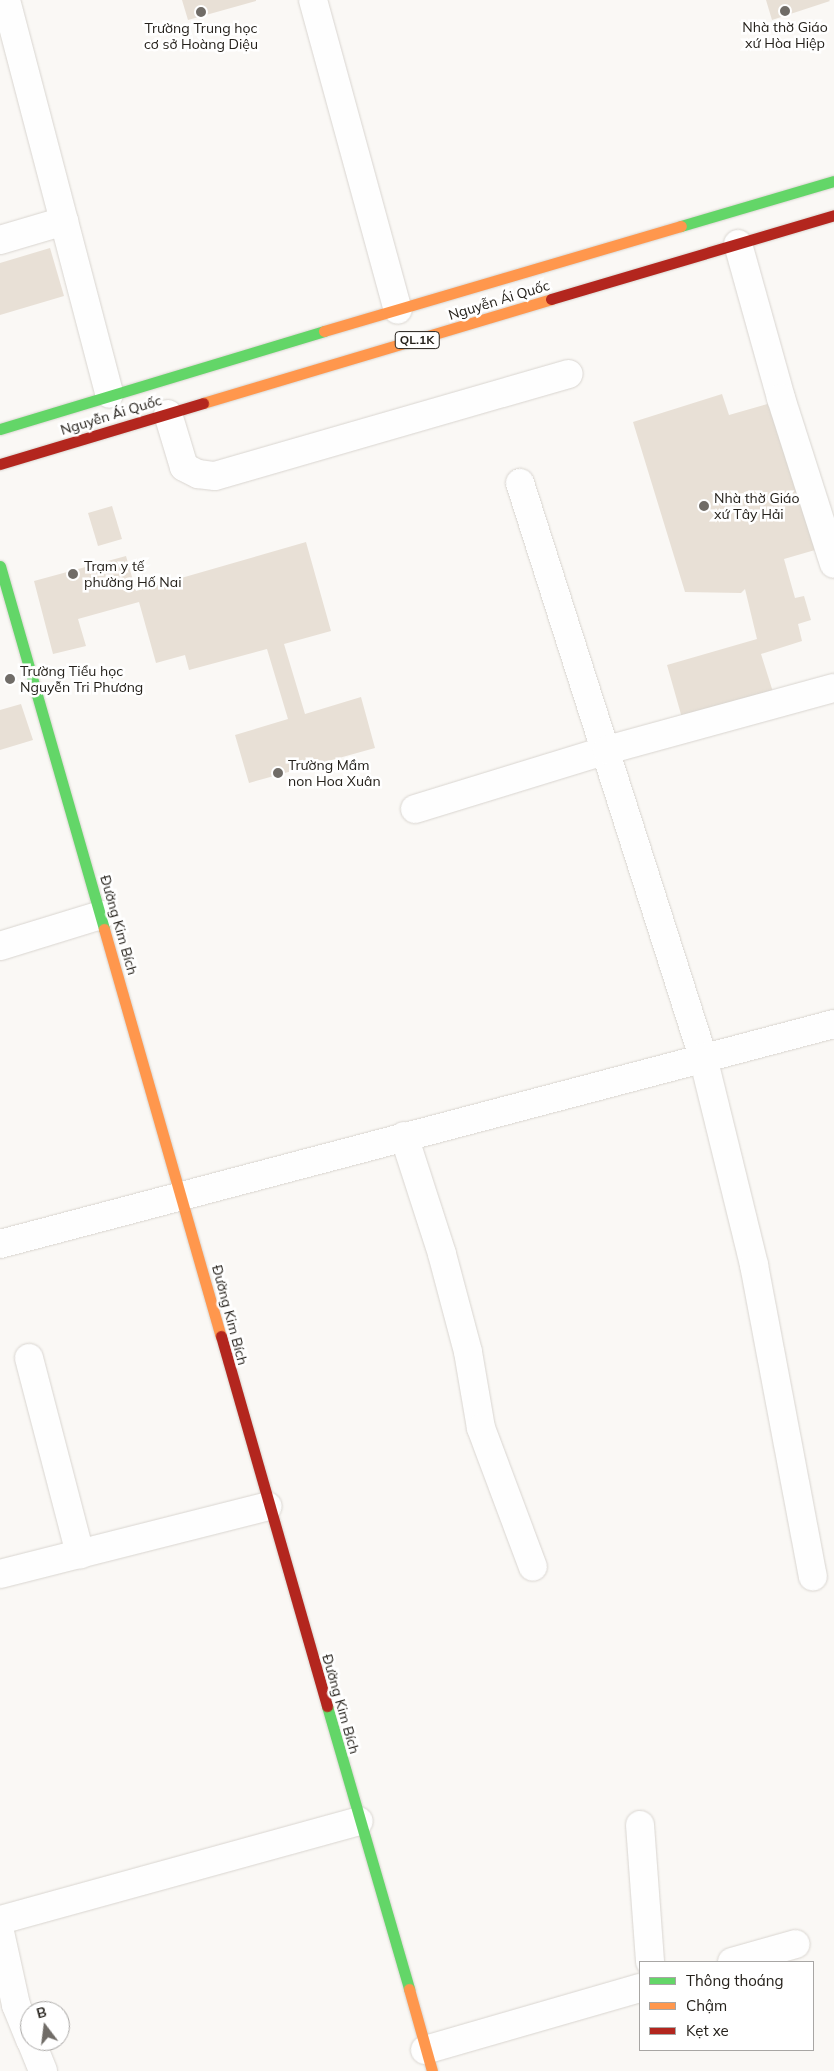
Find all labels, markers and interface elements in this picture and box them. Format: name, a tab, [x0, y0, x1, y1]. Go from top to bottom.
marker: Nhà thờ Giáo xứ Hòa Hiệp	[779, 5, 791, 17]
marker: Trường Trung học cơ sở Hoàng Diệu	[195, 6, 207, 18]
place label: Nhà thờ Giáo xứ Hòa Hiệp	[742, 19, 828, 52]
place label: Trường Trung học cơ sở Hoàng Diệu	[144, 20, 258, 52]
street label: Nguyễn Ái Quốc	[446, 277, 552, 323]
road number: QL.1K	[394, 330, 440, 350]
street label: Nguyễn Ái Quốc	[58, 392, 164, 438]
place label: Nhà thờ Giáo xứ Tây Hải	[714, 490, 799, 522]
marker: Nhà thờ Giáo xứ Tây Hải	[698, 500, 710, 512]
place label: Trạm y tế phường Hố Nai	[84, 558, 182, 590]
marker: Trạm y tế phường Hố Nai	[66, 567, 80, 581]
place label: Trường Tiểu học Nguyễn Tri Phương	[20, 663, 143, 696]
marker: Trường Tiểu học Nguyễn Tri Phương	[4, 673, 16, 685]
place label: Trường Mầm non Hoa Xuân	[288, 757, 381, 790]
marker: Trường Mầm non Hoa Xuân	[272, 767, 284, 779]
street label: Đường Kim Bích	[97, 873, 141, 977]
street label: Đường Kim Bích	[209, 1263, 251, 1367]
street label: Đường Kim Bích	[319, 1652, 363, 1756]
legend	[639, 1961, 814, 2051]
text: Thông thoáng	[686, 1971, 784, 1990]
text: Chậm	[686, 1996, 727, 2015]
north arrow	[20, 2001, 70, 2051]
text: B	[34, 2003, 48, 2022]
text: Kẹt xe	[686, 2021, 729, 2040]

